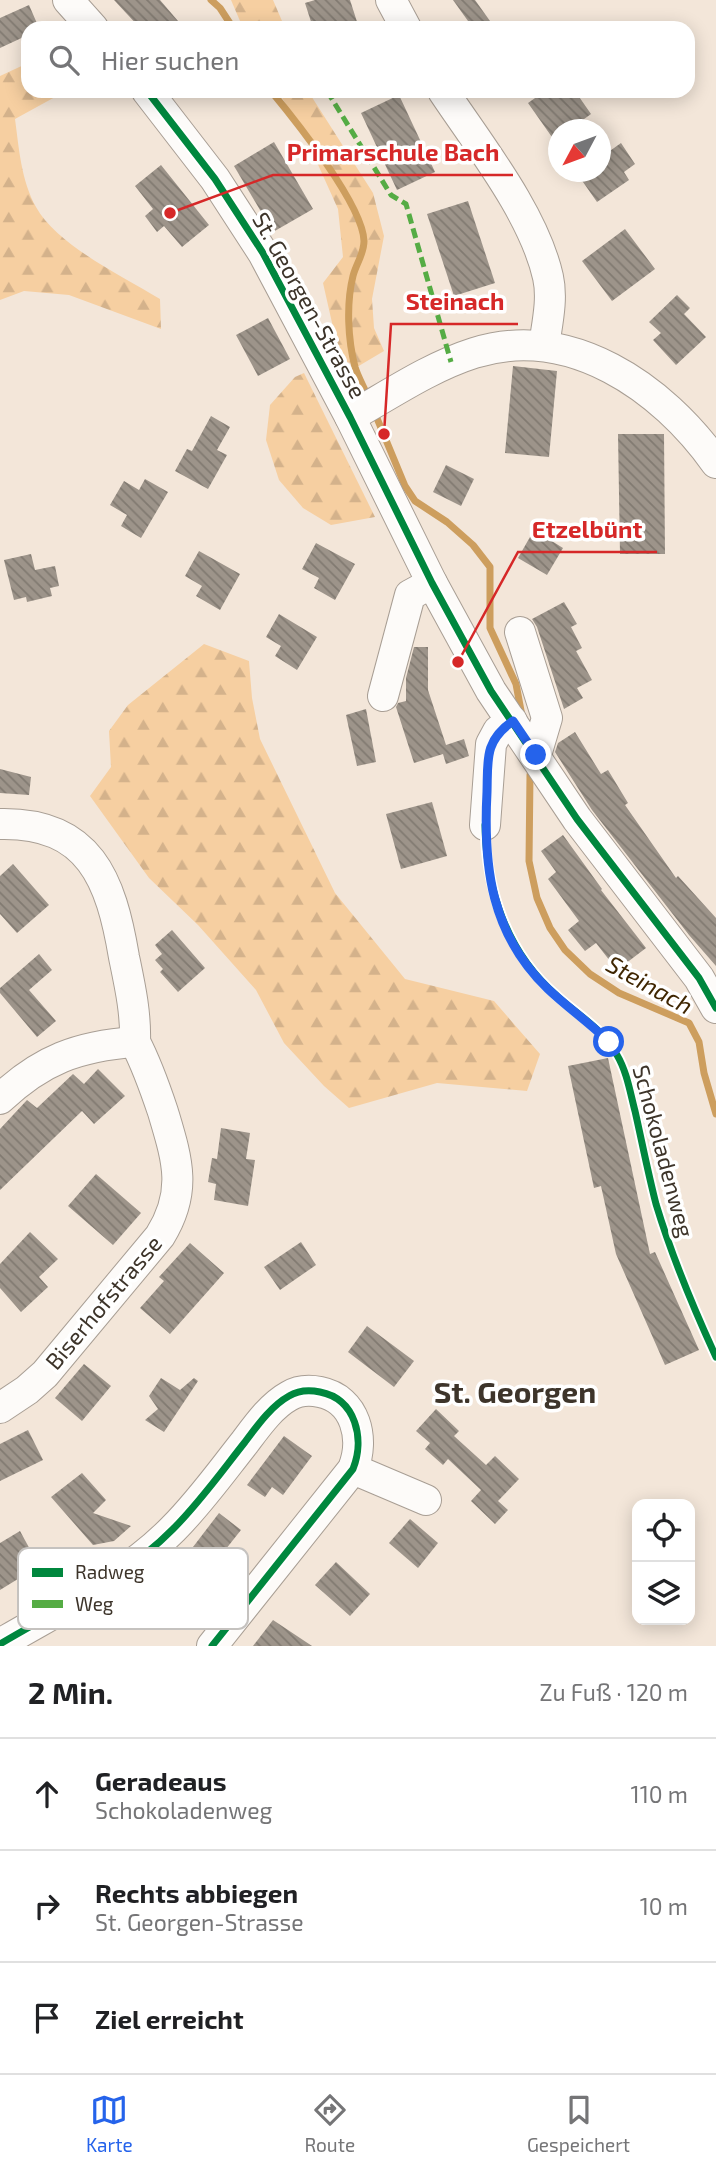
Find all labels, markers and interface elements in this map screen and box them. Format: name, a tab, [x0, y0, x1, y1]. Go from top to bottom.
search box	[21, 21, 695, 98]
icon: search	[45, 41, 83, 79]
text: Hier suchen	[101, 44, 239, 75]
north arrow	[548, 119, 611, 182]
callout: Primarschule Bach	[273, 130, 513, 175]
text: Primarschule Bach	[287, 137, 499, 166]
street label: St. Georgen-Strasse	[247, 207, 373, 403]
callout: Steinach	[391, 279, 518, 324]
text: Steinach	[406, 286, 504, 315]
callout: Etzelbünt	[518, 507, 657, 552]
text: Etzelbünt	[532, 514, 642, 543]
route end	[520, 739, 551, 770]
water label: Steinach	[602, 948, 698, 1020]
route start	[593, 1026, 624, 1057]
street label: Schokoladenweg	[628, 1062, 701, 1240]
street label: Biserhofstrasse	[39, 1229, 167, 1375]
district label: St. Georgen	[434, 1373, 596, 1409]
map controls	[632, 1499, 695, 1625]
button: locate	[632, 1499, 695, 1562]
legend	[18, 1548, 248, 1629]
text: Radweg	[75, 1560, 145, 1583]
button: layers	[632, 1562, 695, 1625]
text: Weg	[75, 1592, 114, 1615]
text: 2 Min.	[28, 1674, 113, 1710]
text: Zu Fuß · 120 m	[540, 1678, 688, 1706]
text: Geradeaus	[95, 1765, 227, 1796]
icon: ahead	[28, 1775, 66, 1813]
text: 110 m	[631, 1780, 688, 1808]
text: Schokoladenweg	[95, 1796, 272, 1824]
text: Rechts abbiegen	[95, 1877, 298, 1908]
icon: right	[28, 1887, 66, 1925]
text: 10 m	[640, 1892, 688, 1920]
text: St. Georgen-Strasse	[95, 1908, 304, 1936]
icon: arrive	[28, 1999, 66, 2037]
text: Ziel erreicht	[95, 2003, 244, 2034]
tab: Karte	[86, 2091, 133, 2156]
tab: Route	[304, 2091, 355, 2156]
tab: Gespeichert	[527, 2091, 630, 2156]

